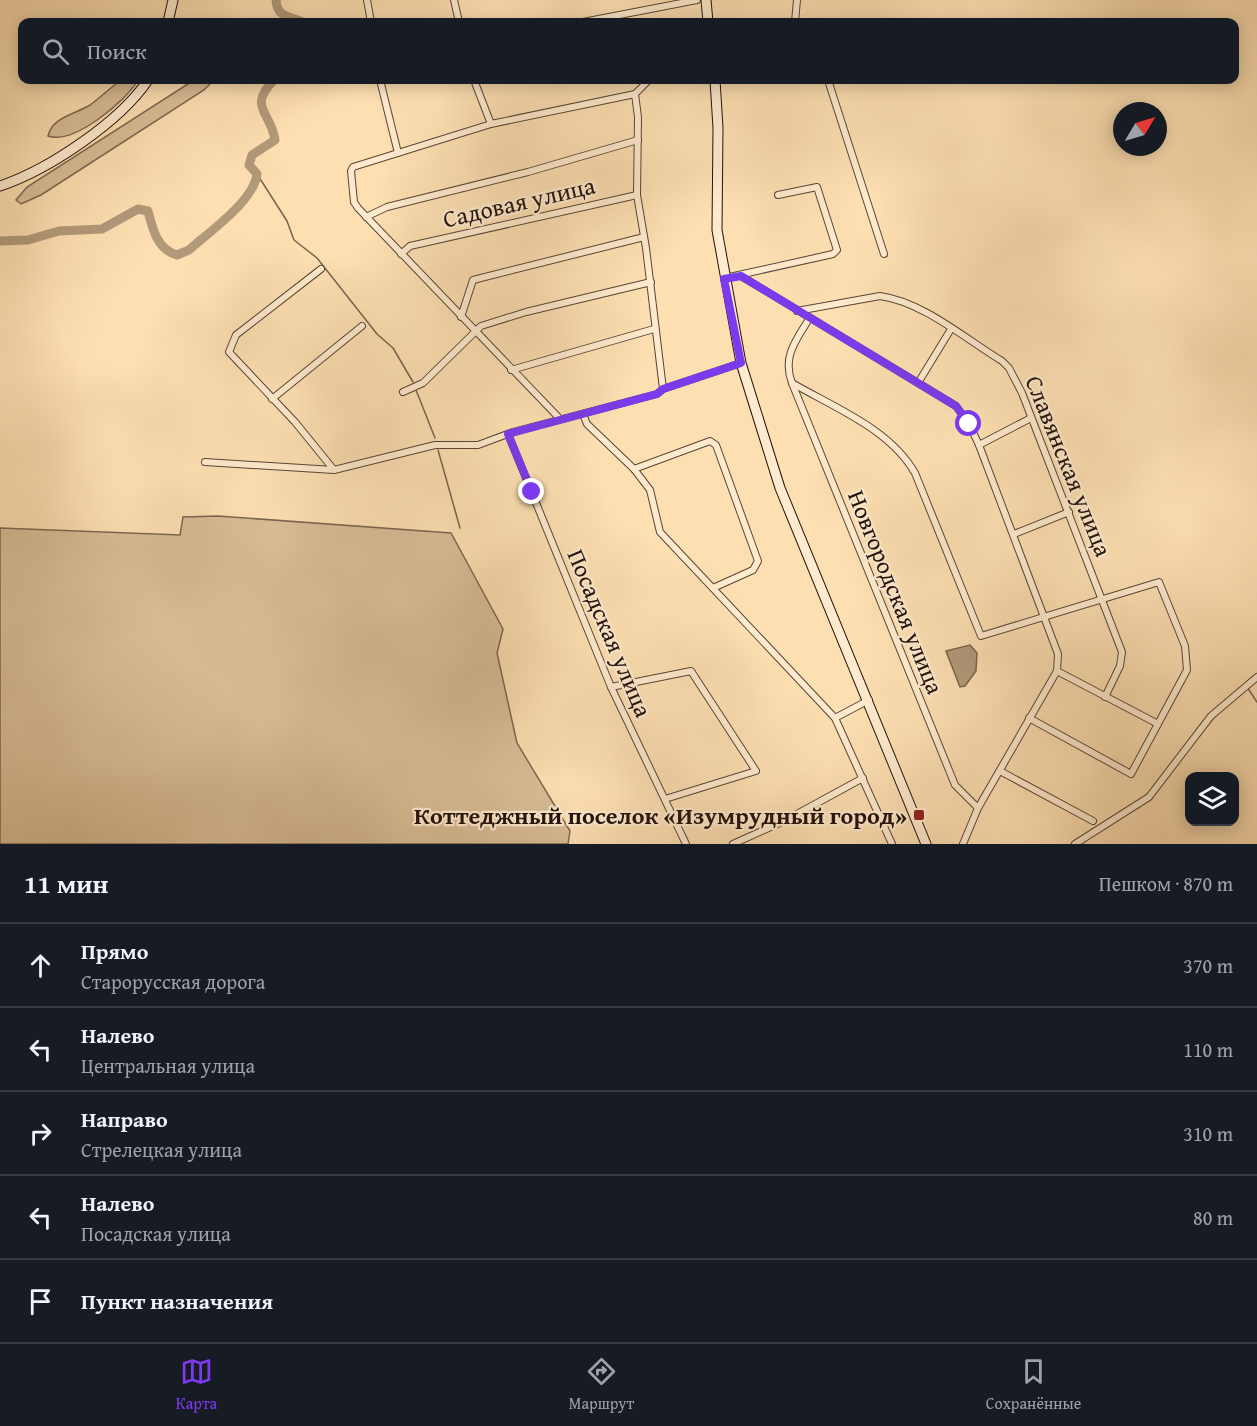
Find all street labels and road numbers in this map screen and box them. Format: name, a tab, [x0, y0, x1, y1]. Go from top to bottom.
street label: Садовая улица	[439, 167, 599, 236]
street label: Славянская улица	[1017, 370, 1121, 562]
street label: Новгородская улица	[839, 485, 953, 700]
street label: Посадская улица	[559, 543, 661, 723]

